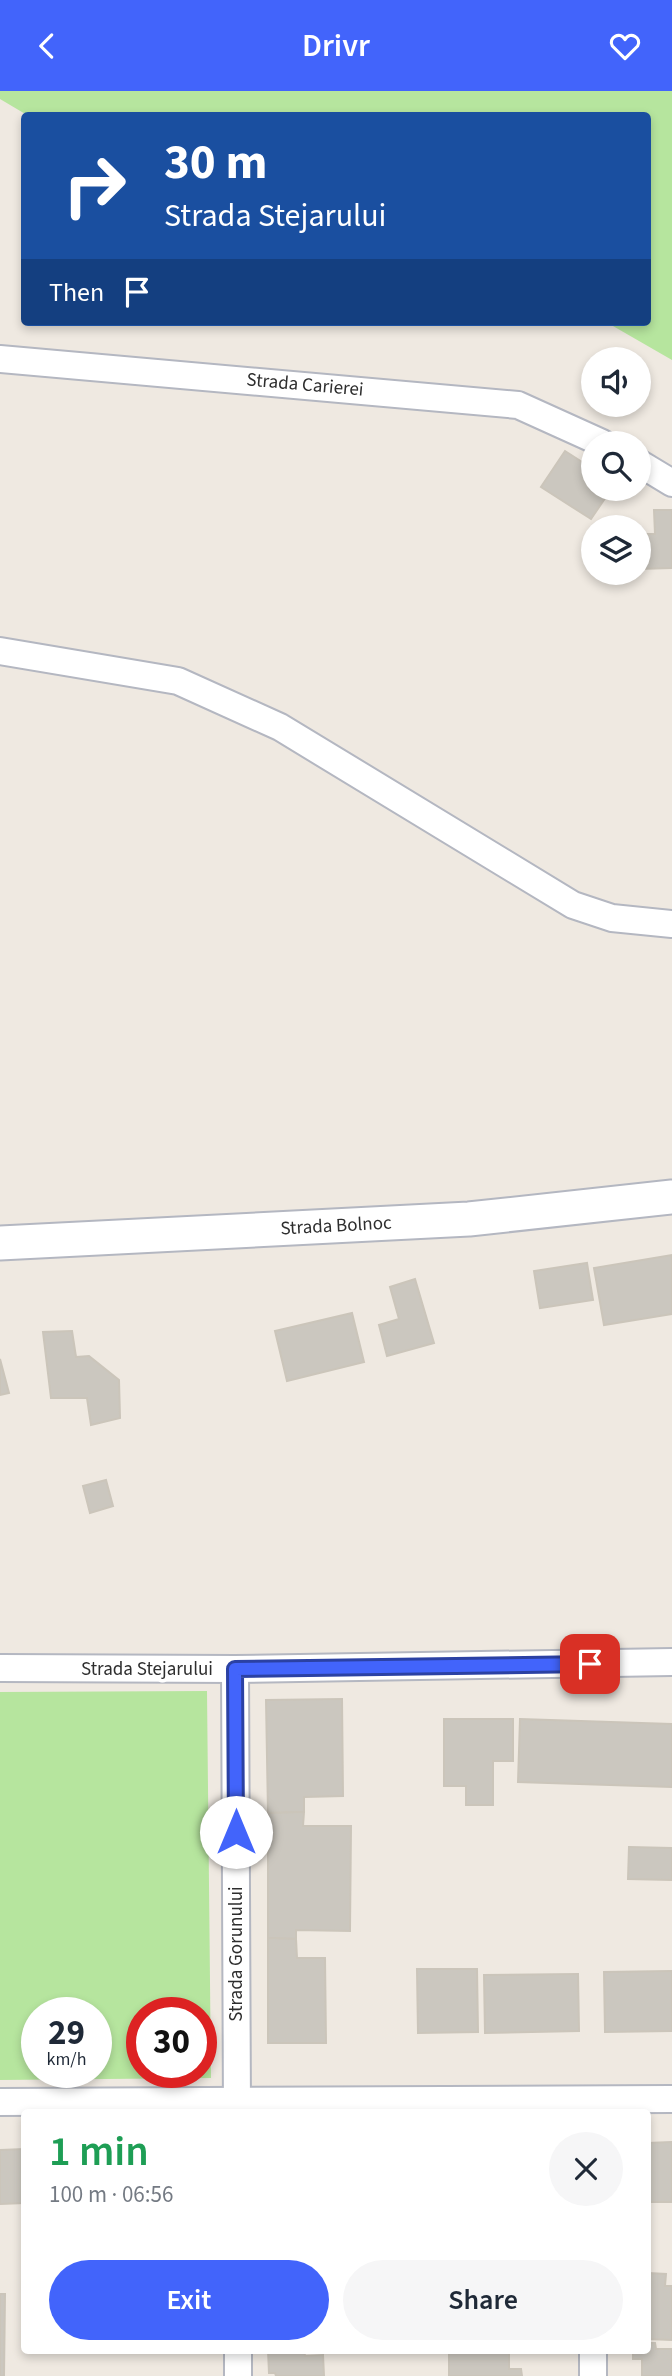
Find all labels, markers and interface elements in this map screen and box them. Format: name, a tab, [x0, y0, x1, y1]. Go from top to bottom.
text: Drivr	[302, 23, 370, 69]
icon: back	[28, 27, 66, 65]
icon: heart	[606, 27, 644, 65]
text: 30 m	[164, 128, 268, 198]
icon: right	[49, 140, 140, 231]
text: Strada Stejarului	[164, 193, 386, 239]
icon: arrive	[118, 273, 156, 311]
text: Then	[49, 274, 104, 311]
map controls	[581, 347, 651, 585]
button: sound	[581, 347, 651, 417]
street label: Strada Carierei	[245, 366, 365, 404]
button: search	[581, 431, 651, 501]
button: layers	[581, 515, 651, 585]
street label: Strada Bolnoc	[280, 1210, 393, 1242]
pin	[560, 1634, 620, 1694]
icon: arrive	[571, 1645, 609, 1683]
street label: Strada Stejarului	[81, 1656, 213, 1683]
position arrow	[199, 1795, 273, 1869]
street label: Strada Gorunului	[223, 1886, 250, 2022]
speed limit sign: 30	[126, 1997, 217, 2088]
text: 29	[48, 2008, 85, 2058]
text: km/h	[47, 2047, 86, 2072]
text: 1 min	[49, 2122, 149, 2182]
button: close	[549, 2132, 623, 2206]
text: 100 m · 06:56	[49, 2178, 173, 2211]
button: Exit	[49, 2260, 329, 2340]
button: Share	[343, 2260, 623, 2340]

